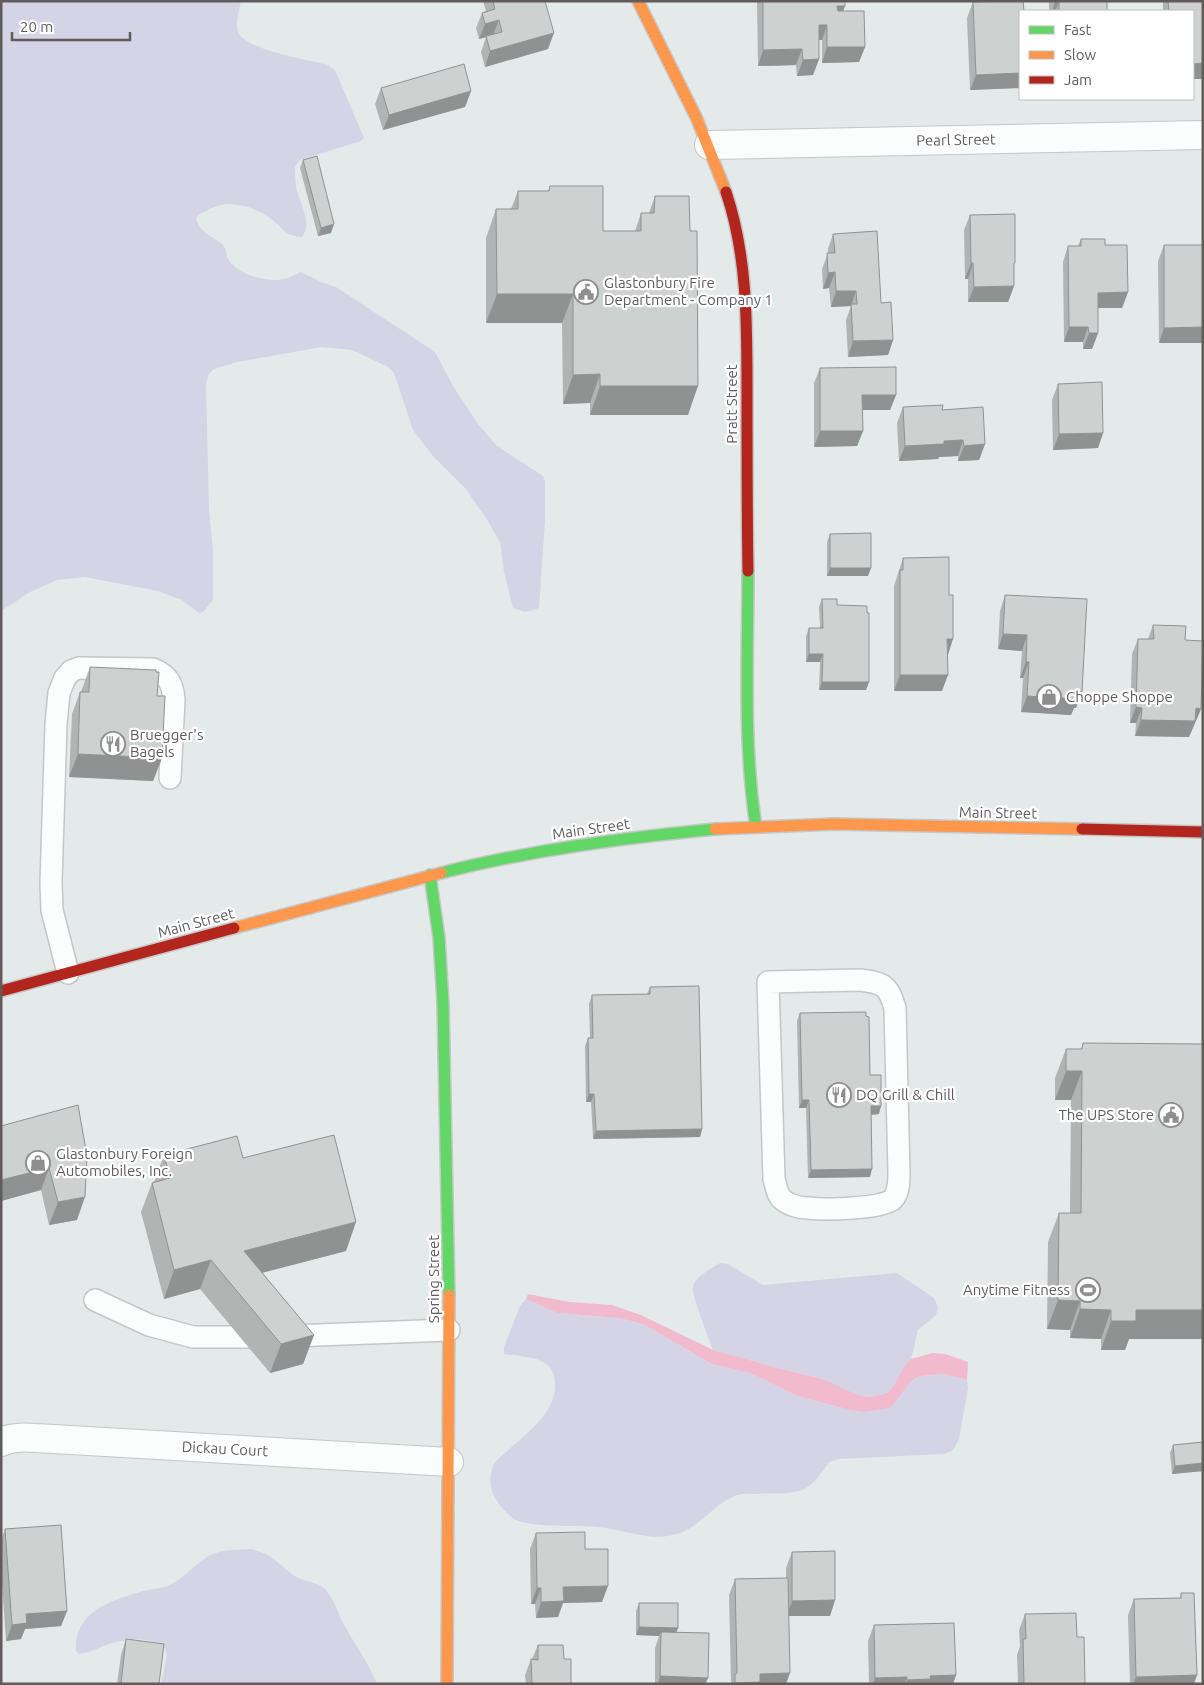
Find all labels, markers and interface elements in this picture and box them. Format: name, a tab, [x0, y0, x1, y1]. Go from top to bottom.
scale bar	[12, 10, 130, 42]
legend	[1019, 10, 1194, 100]
text: 20 m	[20, 18, 53, 35]
text: Fast	[1064, 21, 1092, 38]
text: Slow	[1064, 46, 1097, 63]
text: Jam	[1064, 71, 1092, 88]
street label: Pearl Street	[916, 130, 996, 149]
place label: Glastonbury Fire Department - Company 1	[604, 274, 773, 308]
public building icon: Glastonbury Fire Department - Company 1	[573, 279, 599, 305]
street label: Pratt Street	[723, 364, 740, 444]
shop icon: Choppe Shoppe	[1036, 684, 1062, 710]
place label: Choppe Shoppe	[1066, 688, 1173, 705]
place label: Bruegger's Bagels	[130, 726, 203, 760]
restaurant icon: Bruegger's Bagels	[100, 731, 126, 757]
street label: Main Street	[959, 803, 1037, 822]
street label: Main Street	[551, 815, 631, 842]
street label: Main Street	[156, 904, 236, 941]
restaurant icon: DQ Grill & Chill	[826, 1082, 852, 1108]
place label: DQ Grill & Chill	[856, 1086, 955, 1103]
public building icon: The UPS Store	[1158, 1102, 1184, 1128]
place label: The UPS Store	[1058, 1106, 1154, 1123]
place label: Glastonbury Foreign Automobiles, Inc.	[56, 1145, 193, 1179]
shop icon: Glastonbury Foreign Automobiles, Inc.	[25, 1150, 51, 1176]
street label: Spring Street	[425, 1235, 442, 1323]
sports icon: Anytime Fitness	[1075, 1277, 1101, 1303]
place label: Anytime Fitness	[963, 1281, 1070, 1298]
street label: Dickau Court	[181, 1438, 269, 1459]

